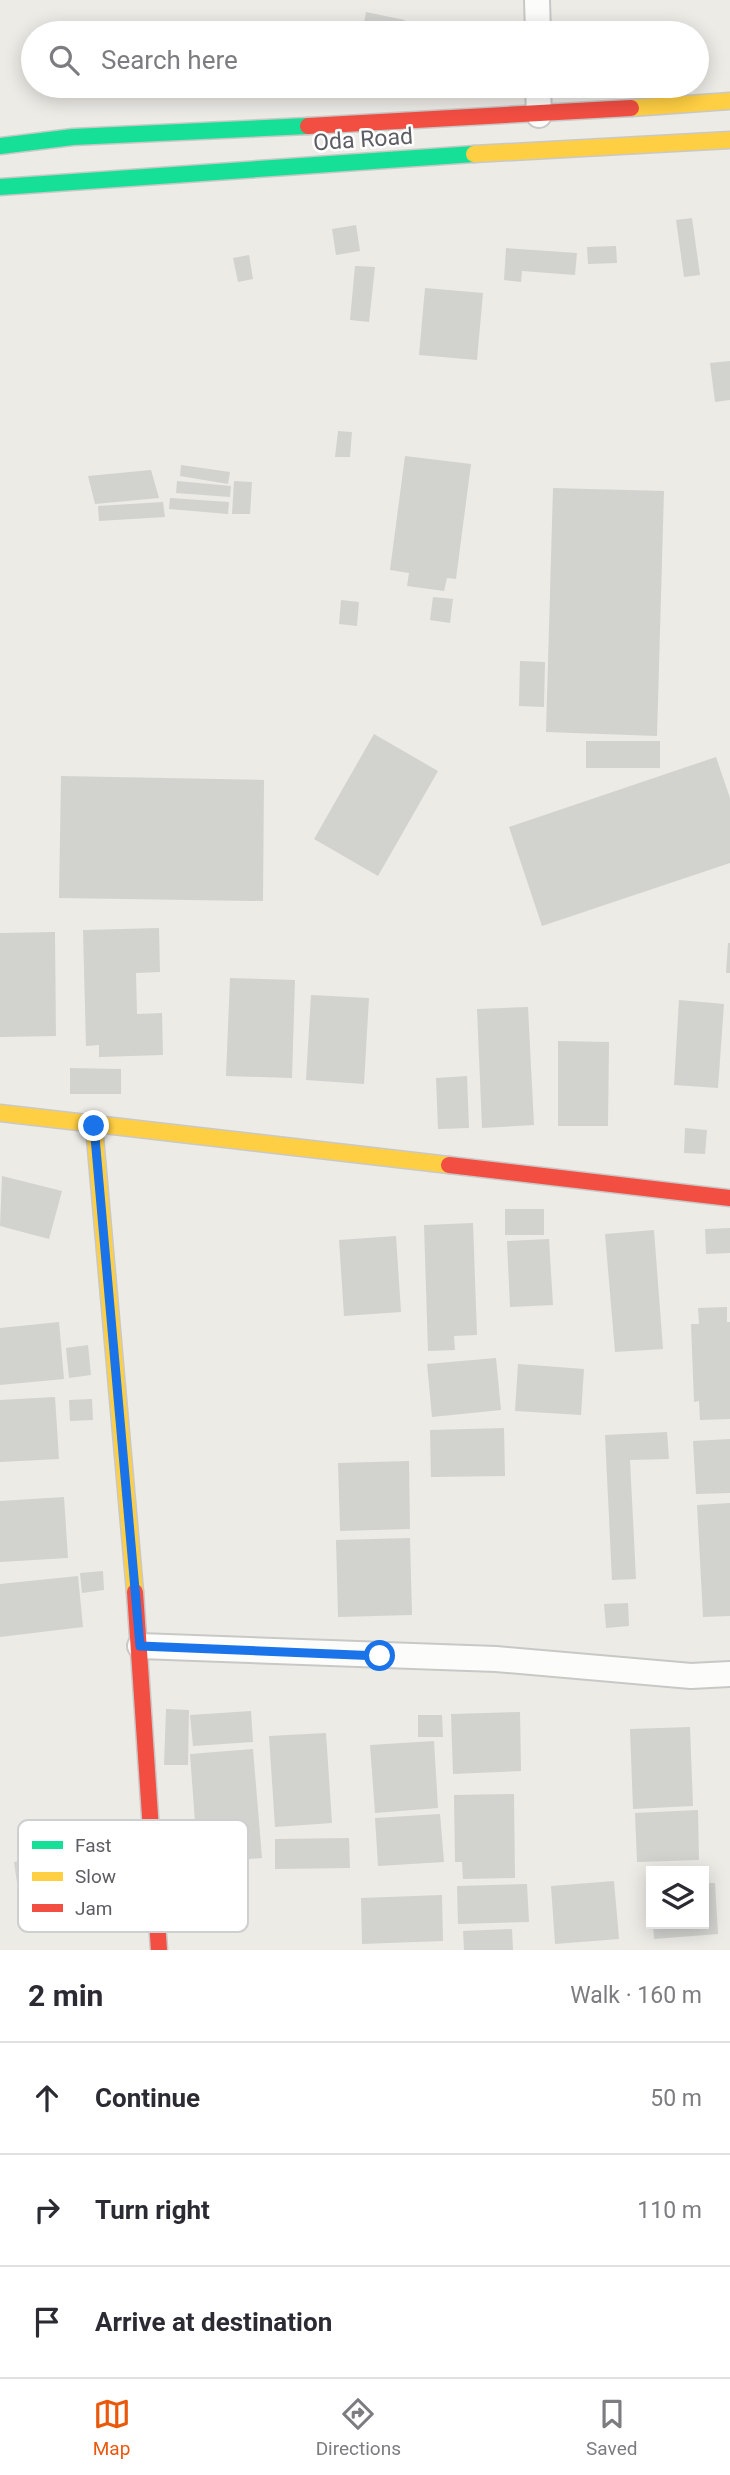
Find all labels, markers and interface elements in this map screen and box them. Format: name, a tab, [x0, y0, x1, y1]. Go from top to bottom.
search box	[21, 21, 709, 98]
icon: search	[45, 41, 83, 79]
text: Search here	[101, 45, 238, 75]
street label: Oda Road	[312, 123, 414, 156]
route end	[78, 1110, 109, 1141]
route start	[364, 1640, 395, 1671]
legend	[18, 1820, 248, 1932]
text: Fast	[75, 1834, 112, 1857]
text: Slow	[75, 1865, 116, 1888]
map controls	[646, 1866, 709, 1929]
button: layers	[646, 1866, 709, 1929]
text: Jam	[75, 1897, 112, 1920]
text: 2 min	[28, 1978, 103, 2013]
text: Walk · 160 m	[570, 1982, 702, 2009]
icon: ahead	[28, 2079, 66, 2117]
text: Continue	[95, 2083, 200, 2113]
text: 50 m	[650, 2085, 702, 2112]
icon: right	[28, 2191, 66, 2229]
text: Turn right	[95, 2195, 210, 2225]
text: 110 m	[637, 2197, 702, 2224]
icon: arrive	[28, 2303, 66, 2341]
text: Arrive at destination	[95, 2307, 332, 2337]
tab: Map	[93, 2395, 131, 2460]
tab: Directions	[316, 2395, 401, 2460]
tab: Saved	[586, 2395, 637, 2460]

